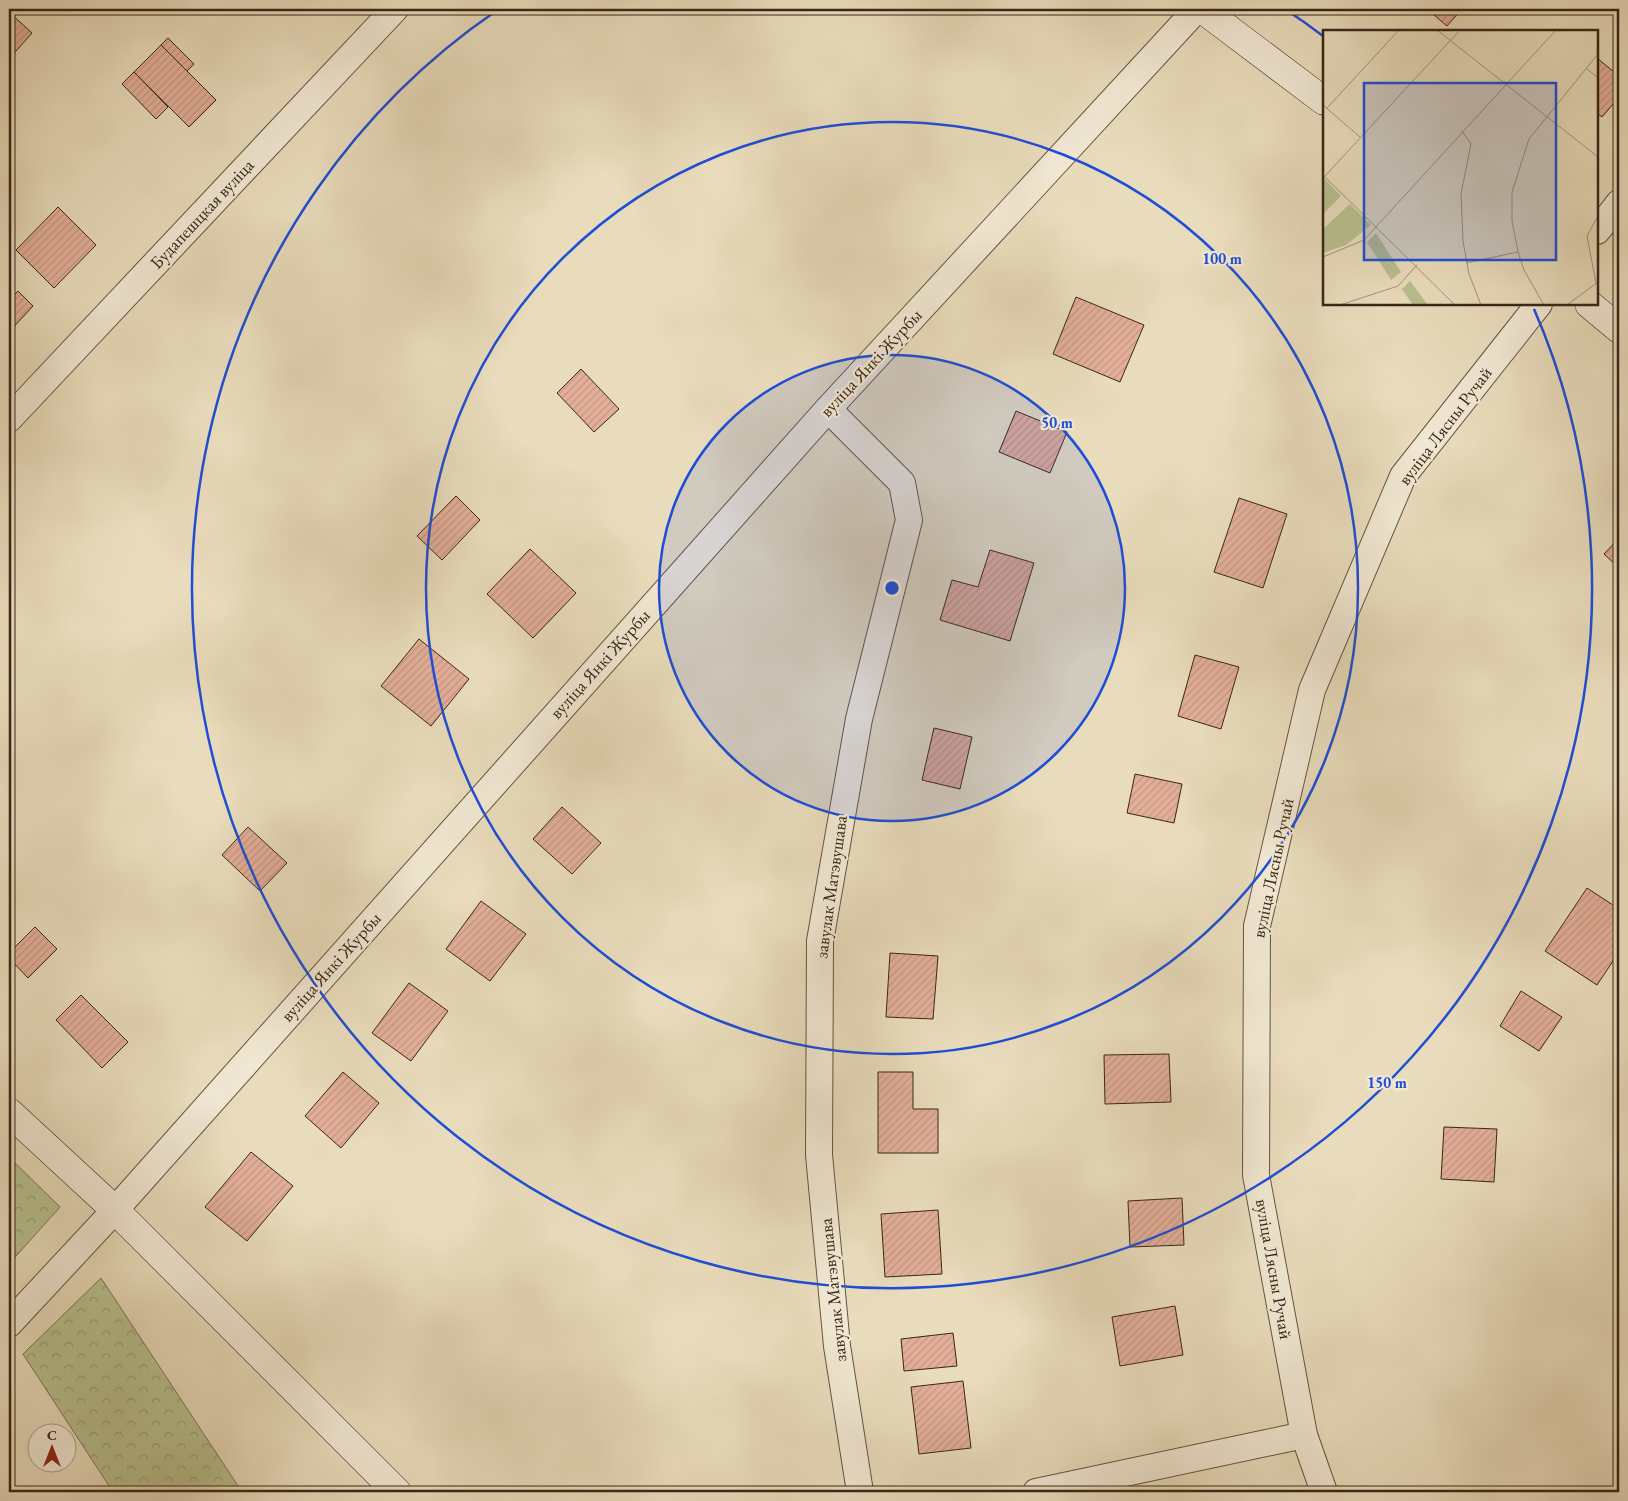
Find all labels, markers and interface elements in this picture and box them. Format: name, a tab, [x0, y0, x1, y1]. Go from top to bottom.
inset map	[1323, 30, 1598, 305]
street label: Будапешцкая вуліца	[145, 153, 259, 274]
text: 100 m	[1202, 249, 1242, 268]
street label: вуліца Янкі Журбы	[815, 304, 927, 422]
street label: вуліца Лясны Ручай	[1393, 362, 1497, 489]
text: 50 m	[1041, 413, 1073, 432]
centre of rings	[883, 579, 901, 597]
street label: вуліца Янкі Журбы	[544, 604, 655, 723]
street label: вуліца Лясны Ручай	[1246, 795, 1299, 940]
street label: завулак Матэвушава	[809, 813, 852, 960]
street label: вуліца Янкі Журбы	[275, 907, 386, 1026]
text: 150 m	[1367, 1073, 1407, 1092]
street label: вуліца Лясны Ручай	[1251, 1197, 1298, 1341]
street label: завулак Матэвушава	[813, 1216, 851, 1363]
north arrow	[28, 1424, 78, 1474]
text: С	[47, 1426, 57, 1444]

